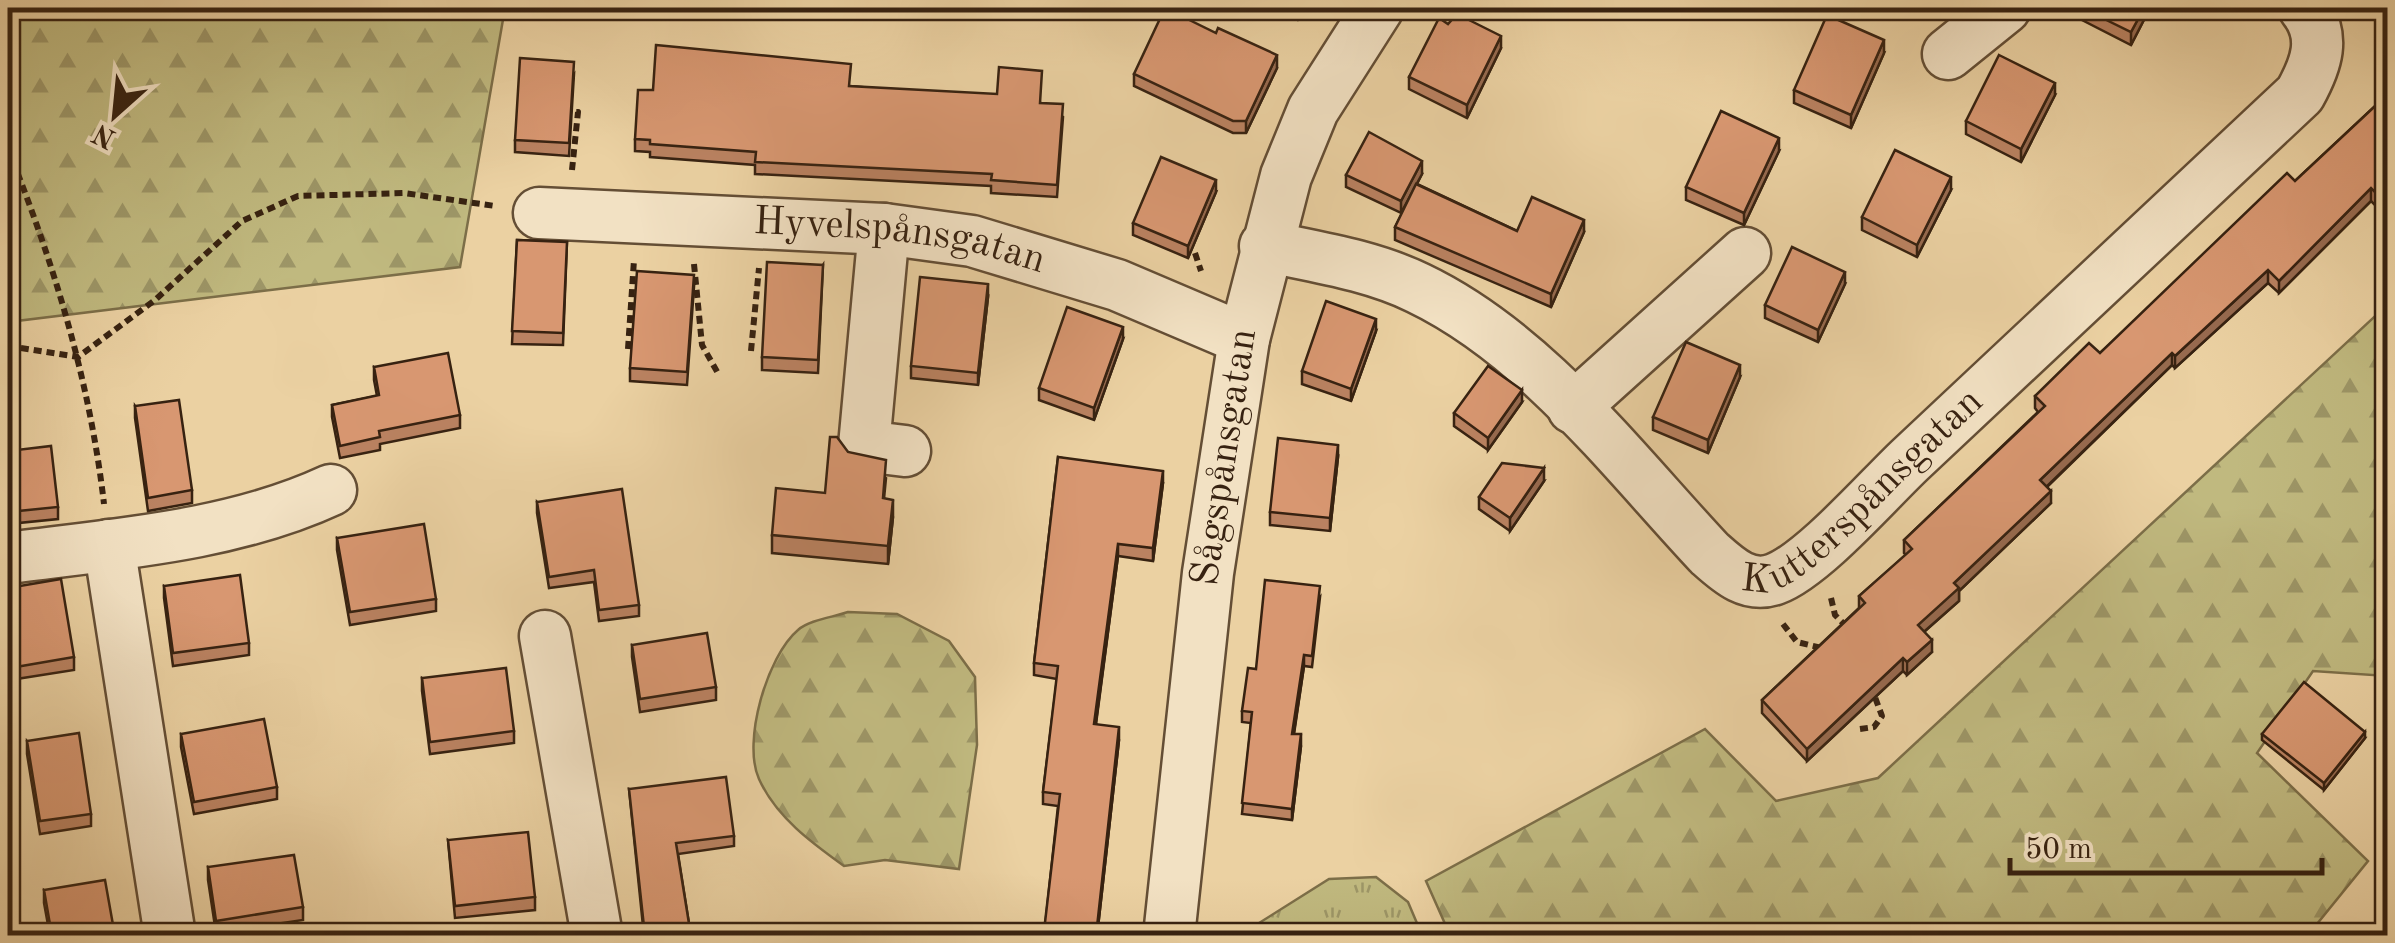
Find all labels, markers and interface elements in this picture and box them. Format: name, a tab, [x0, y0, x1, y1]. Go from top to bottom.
north arrow	[65, 65, 165, 165]
text: N	[89, 117, 121, 152]
street label: Hyvelspånsgatan	[752, 203, 1050, 282]
street label: Sågspånsgatan	[1187, 326, 1265, 588]
street label: Kutterspånsgatan	[1739, 382, 1991, 603]
scale bar	[2010, 813, 2322, 875]
text: 50 m	[2025, 835, 2092, 865]

